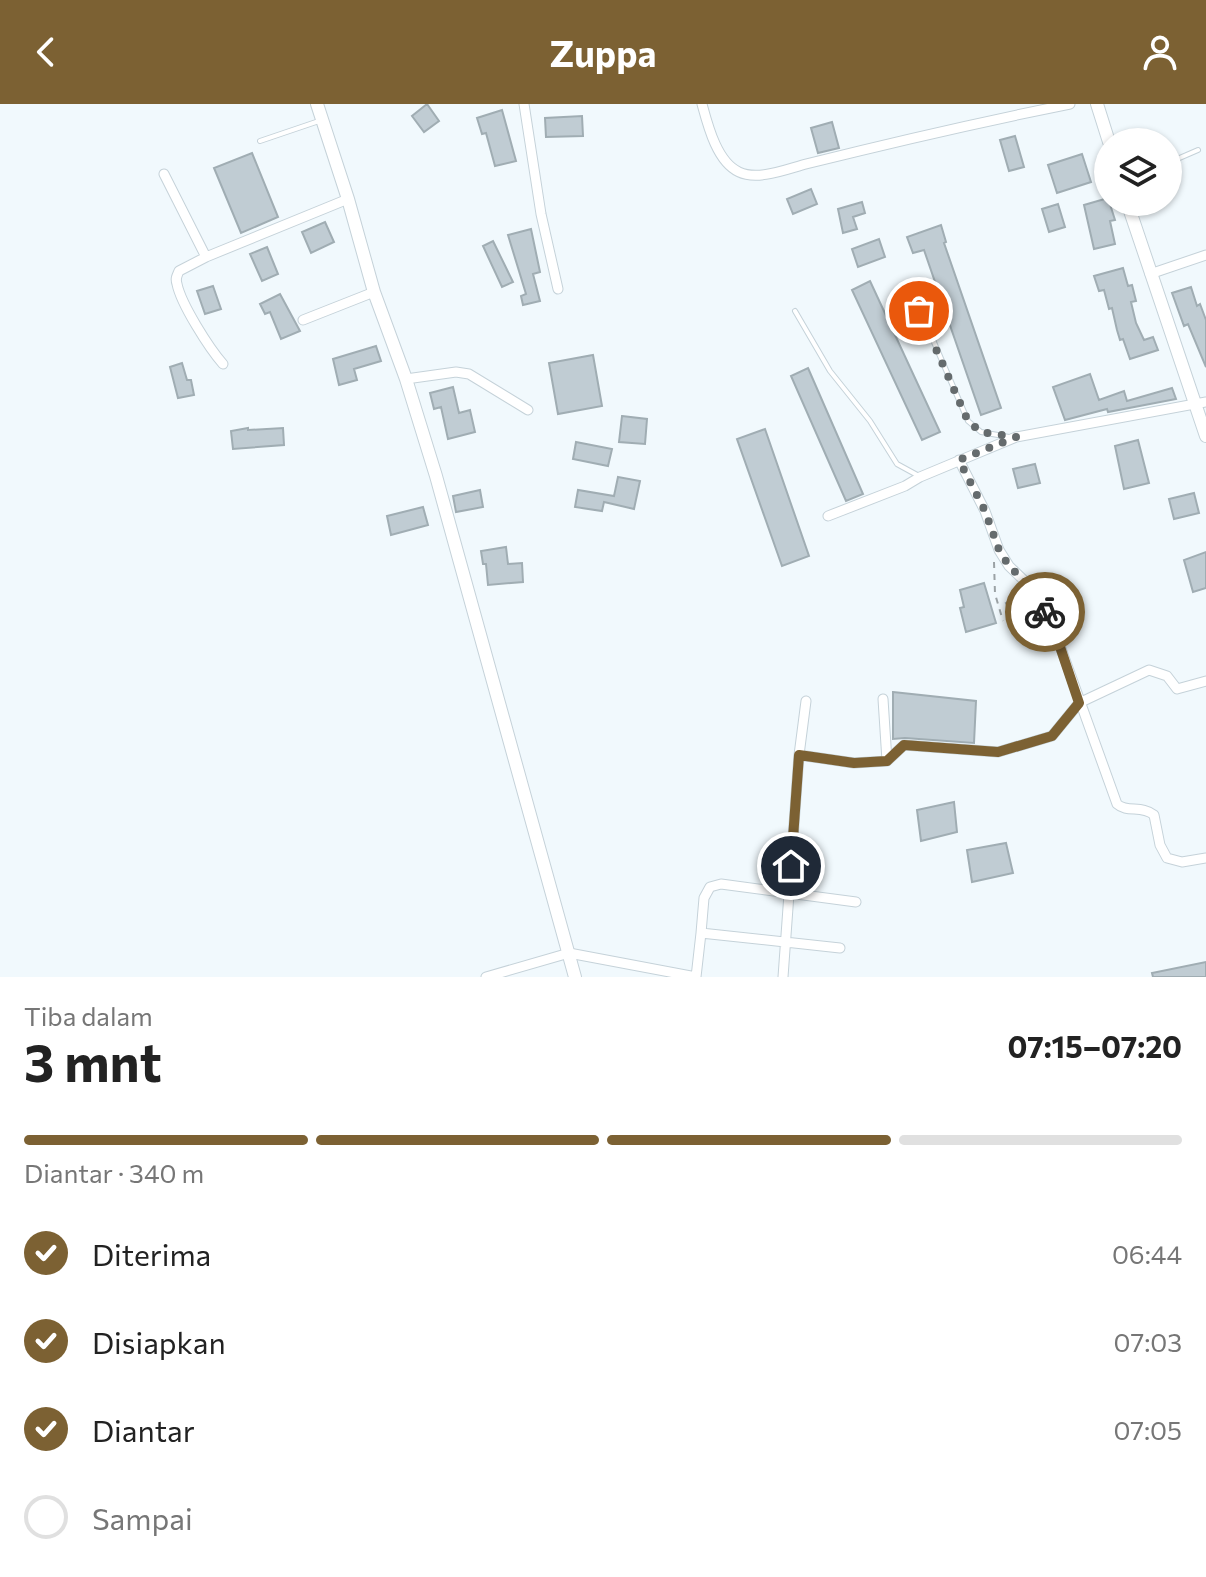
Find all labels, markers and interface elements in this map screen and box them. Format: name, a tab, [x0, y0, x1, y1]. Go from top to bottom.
icon: back	[24, 30, 68, 74]
text: Zuppa	[550, 30, 656, 74]
icon: person	[1138, 30, 1182, 74]
map controls	[1094, 128, 1182, 216]
button: layers	[1094, 128, 1182, 216]
pin	[885, 277, 953, 345]
icon: bag	[897, 289, 941, 333]
courier	[1005, 572, 1085, 652]
icon: bike	[1023, 590, 1067, 634]
pin	[757, 832, 825, 900]
icon: home	[769, 844, 813, 888]
text: Tiba dalam	[24, 1000, 153, 1031]
text: 07:15–07:20	[1008, 1027, 1182, 1064]
text: 3 mnt	[24, 1029, 162, 1093]
text: Diantar · 340 m	[24, 1157, 204, 1188]
icon: check	[24, 1231, 68, 1275]
text: Diterima	[92, 1235, 211, 1272]
text: 06:44	[1112, 1238, 1182, 1269]
icon: check	[24, 1319, 68, 1363]
text: Disiapkan	[92, 1323, 226, 1360]
text: 07:03	[1114, 1326, 1182, 1357]
icon: check	[24, 1407, 68, 1451]
text: Diantar	[92, 1411, 195, 1448]
text: 07:05	[1113, 1414, 1182, 1445]
text: Sampai	[92, 1499, 193, 1536]

